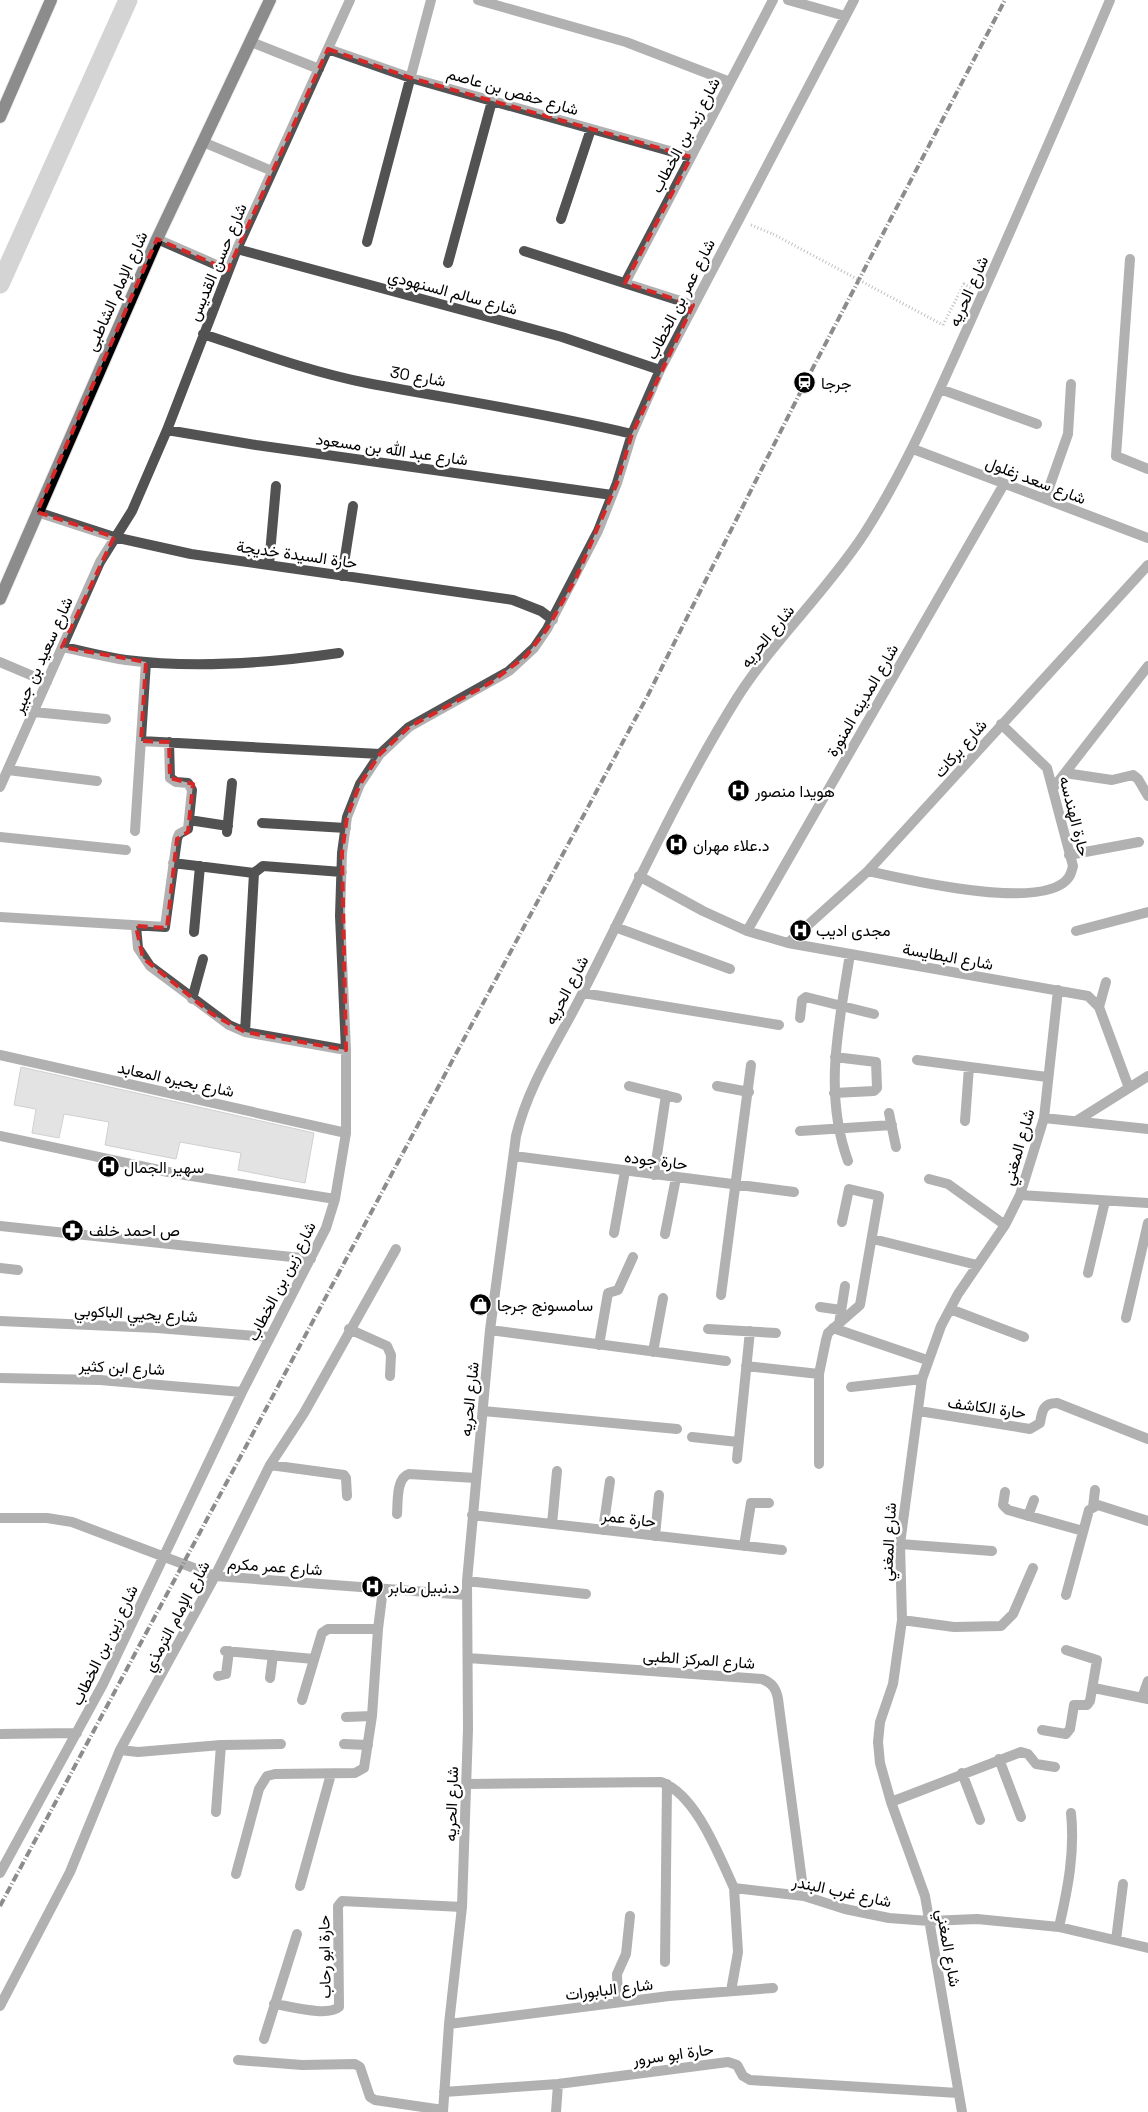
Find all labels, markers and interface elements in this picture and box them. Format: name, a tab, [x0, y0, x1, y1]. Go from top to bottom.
street label: شارع حفص بن عاصم	[444, 63, 581, 121]
street label: شارع زيد بن الخطاب	[646, 74, 726, 197]
street label: شارع حسن القديس	[183, 200, 253, 325]
street label: شارع الإمام الشاطبى	[81, 228, 153, 355]
street label: شارع عمر بن الخطاب	[641, 235, 721, 364]
street label: شارع الحريه	[944, 253, 994, 330]
street label: شارع سالم السنهودي	[385, 265, 520, 323]
street label: شارع 30	[388, 361, 447, 393]
station icon: جرجا	[793, 371, 817, 395]
place label: جرجا	[821, 373, 852, 394]
street label: شارع عبد الله بن مسعود	[314, 428, 469, 472]
street label: شارع سعد زغلول	[982, 452, 1089, 510]
street label: حارة السيدة خديجة	[235, 536, 359, 573]
street label: شارع سعيد بن جبير	[7, 594, 79, 718]
street label: شارع الحريه	[736, 601, 800, 673]
street label: شارع المدينه المنورة	[822, 640, 904, 761]
street label: شارع بركات	[929, 715, 992, 783]
street label: حارة الهندسه	[1054, 774, 1095, 859]
hospital icon: هويدا منصور	[727, 779, 751, 803]
place label: هويدا منصور	[754, 781, 835, 802]
hospital icon: د.علاء مهران	[665, 833, 689, 857]
place label: د.علاء مهران	[693, 835, 769, 856]
hospital icon: مجدى اديب	[788, 918, 812, 942]
place label: مجدى اديب	[816, 920, 891, 941]
street label: شارع البطايسة	[901, 938, 995, 976]
street label: شارع الحريه	[540, 952, 594, 1029]
street label: شارع بحيره المعابد	[115, 1057, 236, 1103]
street label: شارع المغني	[998, 1106, 1042, 1189]
street label: حارة جوده	[623, 1146, 689, 1175]
hospital icon: سهير الجمال	[96, 1155, 120, 1179]
place label: سهير الجمال	[124, 1157, 204, 1178]
pharmacy icon: ص احمد خلف	[61, 1218, 85, 1242]
street label: شارع زين بن الخطاب	[242, 1218, 322, 1345]
place label: ص احمد خلف	[89, 1220, 180, 1241]
shop icon: سامسونج جرجا	[469, 1293, 493, 1317]
place label: سامسونج جرجا	[497, 1295, 593, 1317]
street label: شارع يحيي الباكوبي	[74, 1300, 198, 1330]
street label: شارع ابن كثير	[78, 1355, 165, 1381]
street label: شارع الحريه	[455, 1361, 485, 1438]
street label: حارة الكاشف	[946, 1392, 1028, 1423]
street label: شارع المغني	[876, 1502, 904, 1582]
street label: حارة عمر	[600, 1505, 657, 1532]
street label: شارع عمر مكرم	[227, 1553, 323, 1581]
street label: شارع الإمام الترمذي	[138, 1557, 217, 1677]
hospital icon: د.نبيل صابر	[360, 1575, 384, 1599]
place label: د.نبيل صابر	[387, 1577, 459, 1598]
street label: شارع زين بن الخطاب	[66, 1582, 144, 1709]
street label: شارع المركز الطبى	[642, 1645, 756, 1675]
street label: شارع الحريه	[440, 1766, 464, 1842]
street label: شارع غرب البندر	[789, 1871, 893, 1913]
street label: شارع المغني	[928, 1908, 966, 1989]
street label: حارة ابو رحاب	[313, 1915, 336, 1999]
street label: شارع البابورات	[564, 1974, 654, 2006]
street label: حارة ابو سرور	[630, 2038, 715, 2071]

